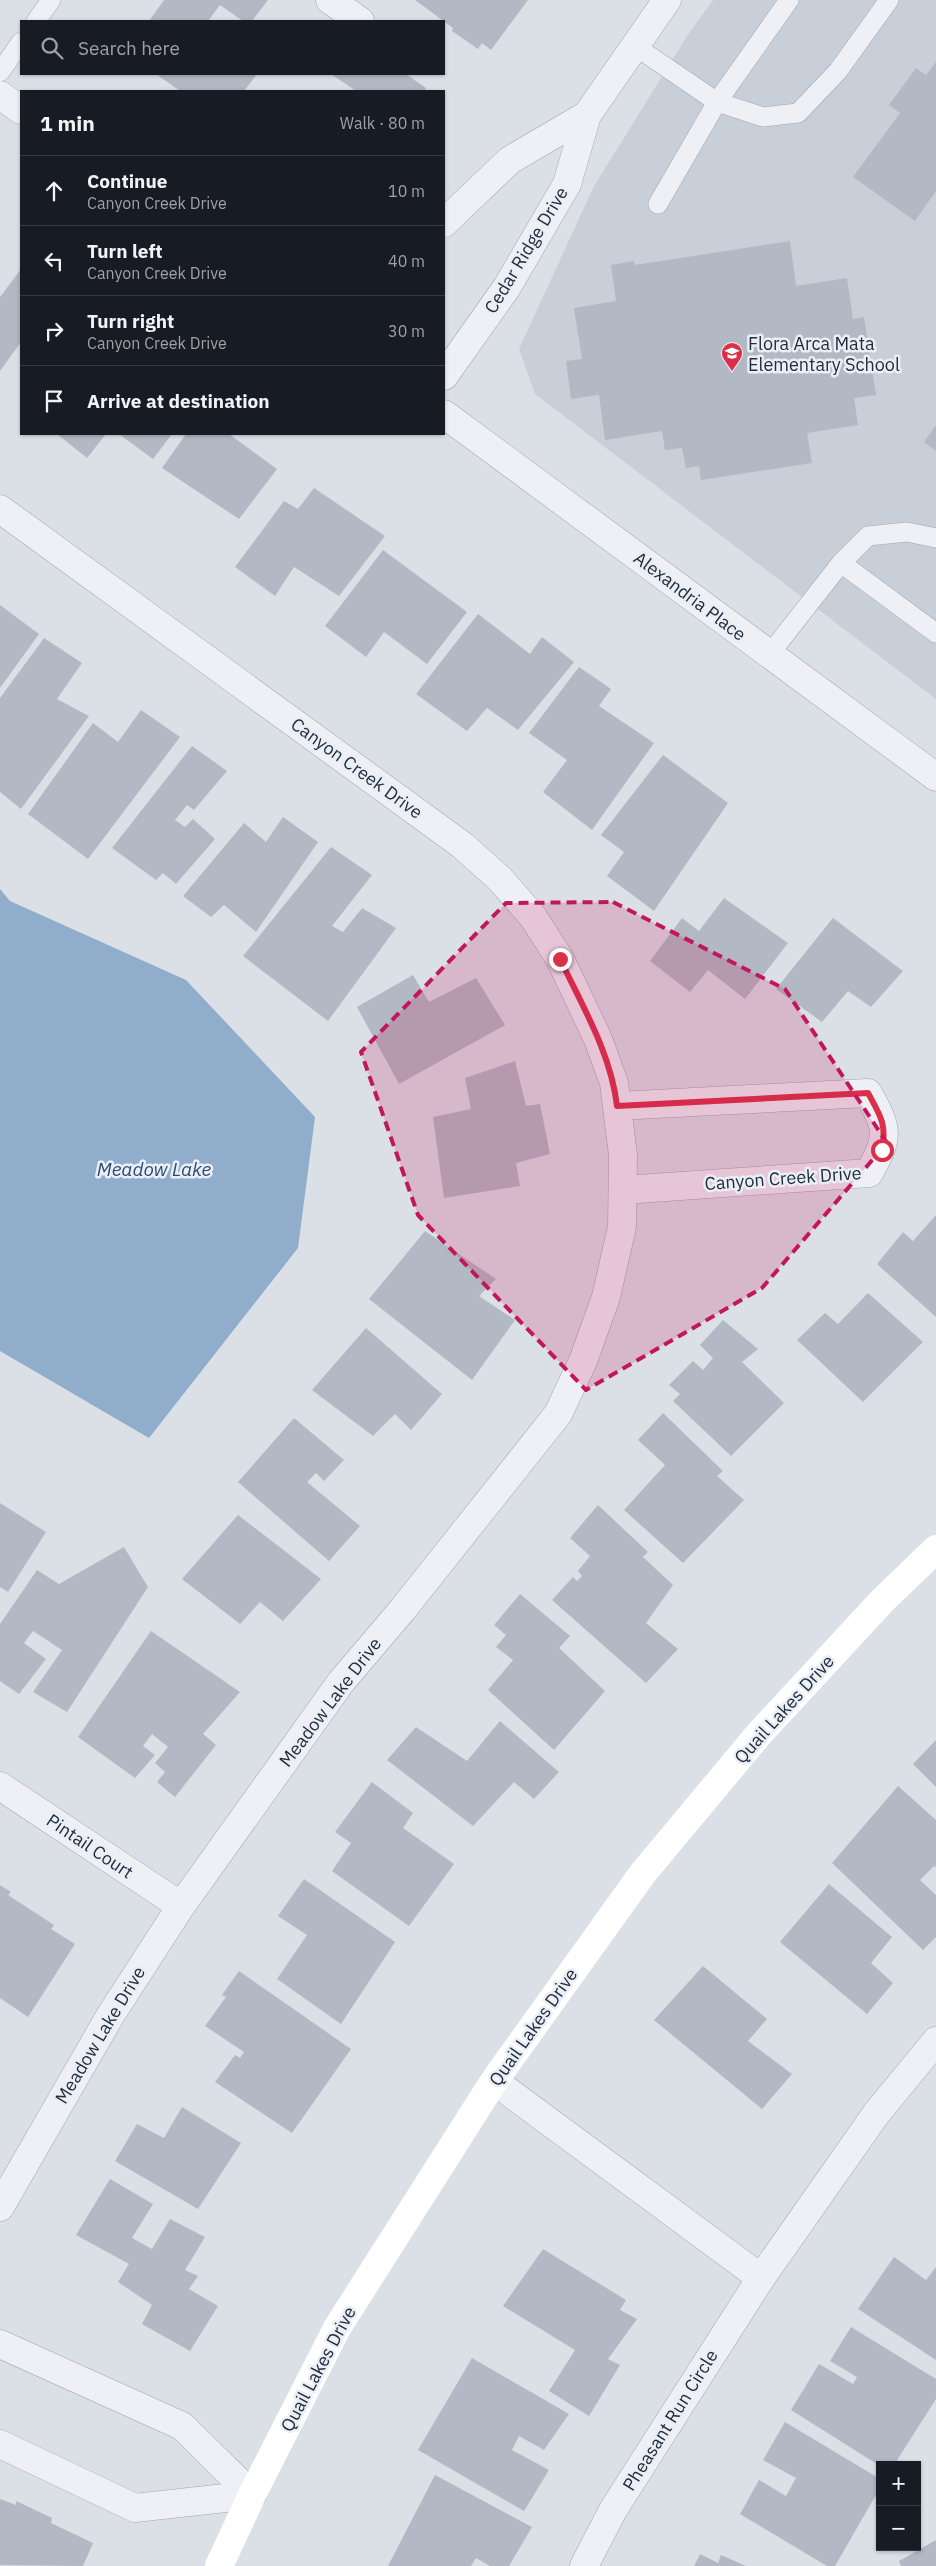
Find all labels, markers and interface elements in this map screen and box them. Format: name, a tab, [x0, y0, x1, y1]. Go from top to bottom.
search box	[20, 20, 445, 75]
icon: search	[38, 34, 66, 62]
text: Search here	[78, 36, 180, 60]
text: 1 min	[40, 109, 95, 137]
text: Walk · 80 m	[340, 113, 425, 133]
text: Continue	[87, 169, 167, 193]
icon: ahead	[40, 177, 68, 205]
text: 10 m	[388, 181, 425, 201]
street label: Cedar Ridge Drive	[479, 182, 573, 318]
text: Canyon Creek Drive	[87, 193, 227, 213]
text: Turn left	[87, 239, 163, 263]
icon: left	[40, 247, 68, 275]
text: 40 m	[388, 251, 425, 271]
text: Canyon Creek Drive	[87, 263, 227, 283]
text: Turn right	[87, 309, 174, 333]
icon: right	[40, 317, 68, 345]
text: 30 m	[388, 321, 425, 341]
place label: Flora Arca Mata Elementary School	[748, 332, 900, 376]
text: Canyon Creek Drive	[87, 333, 227, 353]
school or university icon: Flora Arca Mata Elementary School	[720, 341, 744, 372]
icon: arrive	[40, 387, 68, 415]
text: Arrive at destination	[87, 389, 270, 413]
street label: Alexandria Place	[629, 546, 751, 646]
street label: Canyon Creek Drive	[287, 712, 427, 824]
route end	[549, 948, 572, 971]
route start	[871, 1139, 894, 1162]
water label: Meadow Lake	[97, 1157, 212, 1181]
street label: Canyon Creek Drive	[704, 1161, 862, 1195]
street label: Meadow Lake Drive	[274, 1633, 386, 1771]
street label: Quail Lakes Drive	[729, 1650, 839, 1768]
street label: Pintail Court	[42, 1809, 138, 1883]
street label: Meadow Lake Drive	[50, 1962, 150, 2108]
street label: Quail Lakes Drive	[484, 1964, 582, 2090]
street label: Quail Lakes Drive	[275, 2302, 361, 2436]
street label: Pheasant Run Circle	[617, 2345, 723, 2495]
map controls	[876, 2461, 921, 2551]
button: +	[876, 2461, 921, 2506]
button: −	[876, 2506, 921, 2551]

